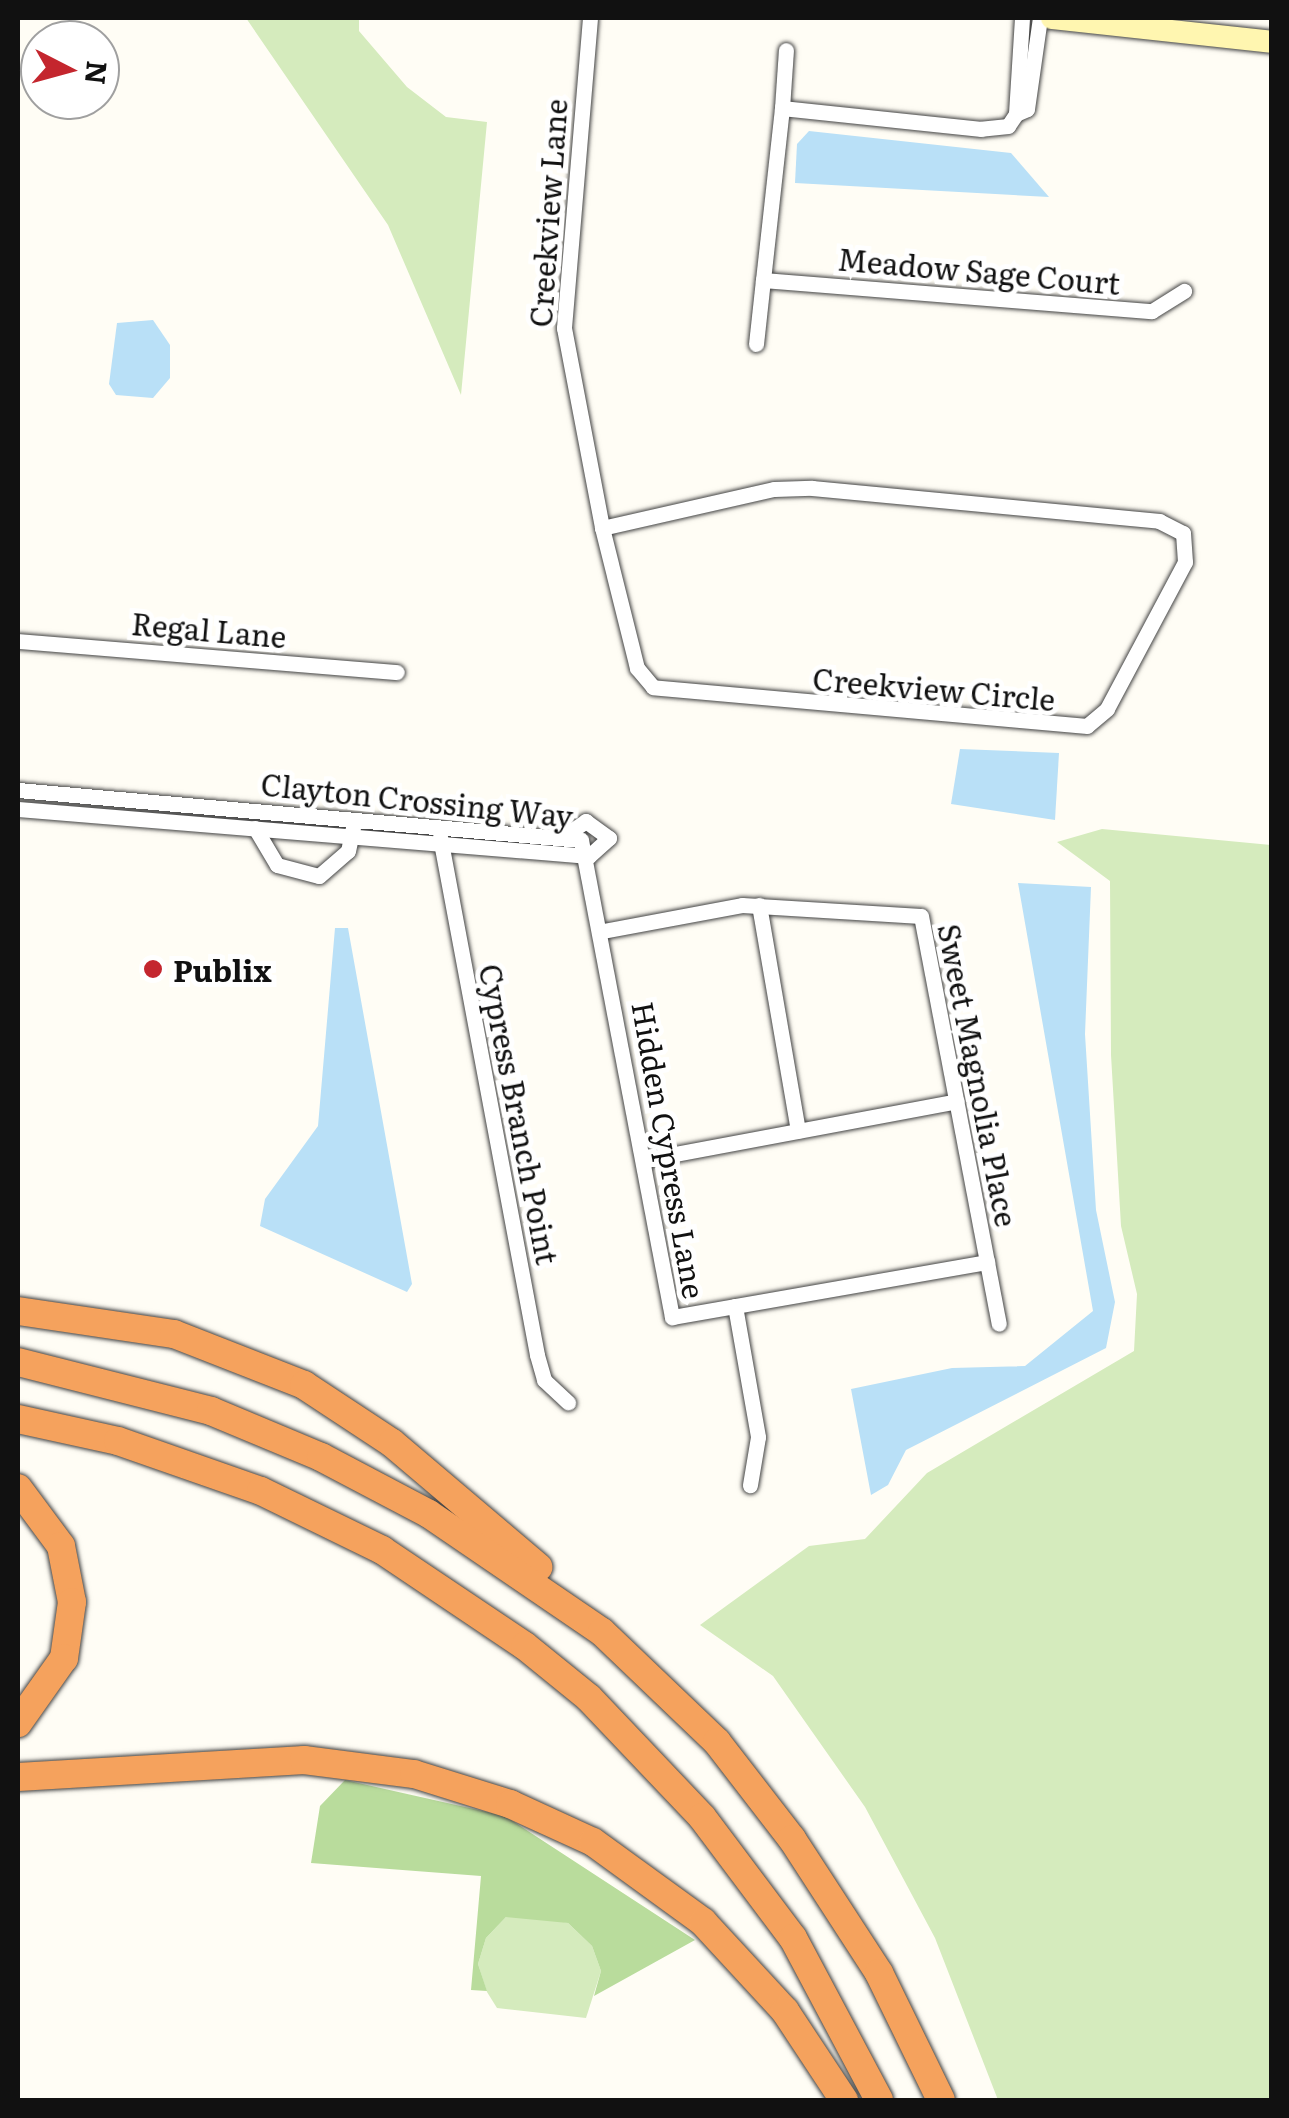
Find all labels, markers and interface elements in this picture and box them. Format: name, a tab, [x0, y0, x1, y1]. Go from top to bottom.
north arrow	[20, 20, 120, 120]
text: N	[76, 59, 120, 87]
street label: Creekview Lane	[521, 98, 573, 328]
street label: Meadow Sage Court	[836, 240, 1122, 300]
street label: Regal Lane	[130, 604, 288, 654]
street label: Creekview Circle	[811, 659, 1057, 717]
street label: Clayton Crossing Way	[259, 765, 575, 833]
street label: Sweet Magnolia Place	[932, 921, 1026, 1229]
place label: Publix	[173, 951, 272, 987]
marker: Publix	[142, 958, 164, 980]
street label: Cypress Branch Point	[473, 961, 567, 1267]
street label: Hidden Cypress Lane	[626, 999, 714, 1301]

